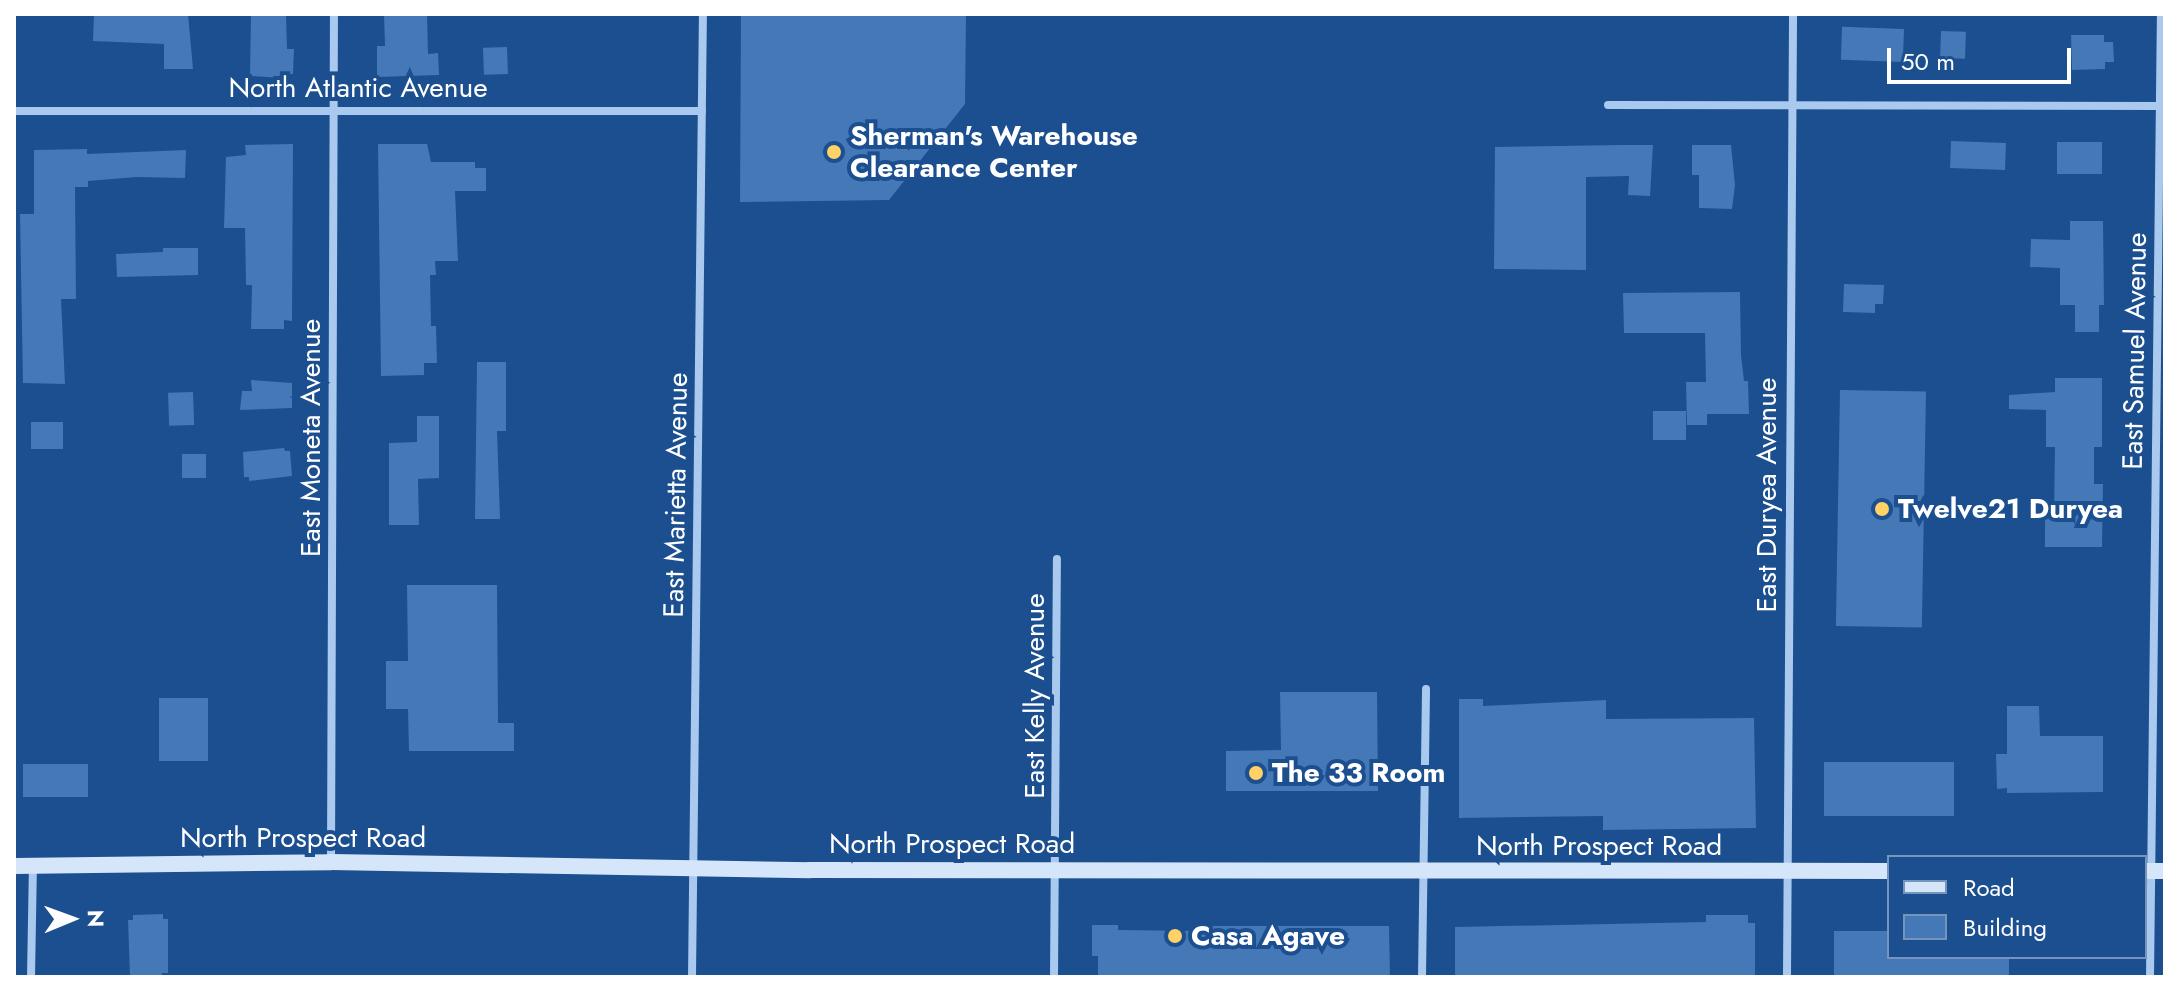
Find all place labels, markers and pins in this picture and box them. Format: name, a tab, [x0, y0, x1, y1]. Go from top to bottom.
place label: Sherman's Warehouse Clearance Center	[850, 119, 1138, 185]
marker: Sherman's Warehouse Clearance Center	[825, 143, 843, 161]
place label: Twelve21 Duryea	[1898, 492, 2123, 526]
marker: Twelve21 Duryea	[1873, 500, 1891, 518]
place label: The 33 Room	[1272, 756, 1445, 790]
marker: The 33 Room	[1247, 764, 1265, 782]
place label: Casa Agave	[1191, 919, 1345, 953]
marker: Casa Agave	[1166, 927, 1184, 945]

